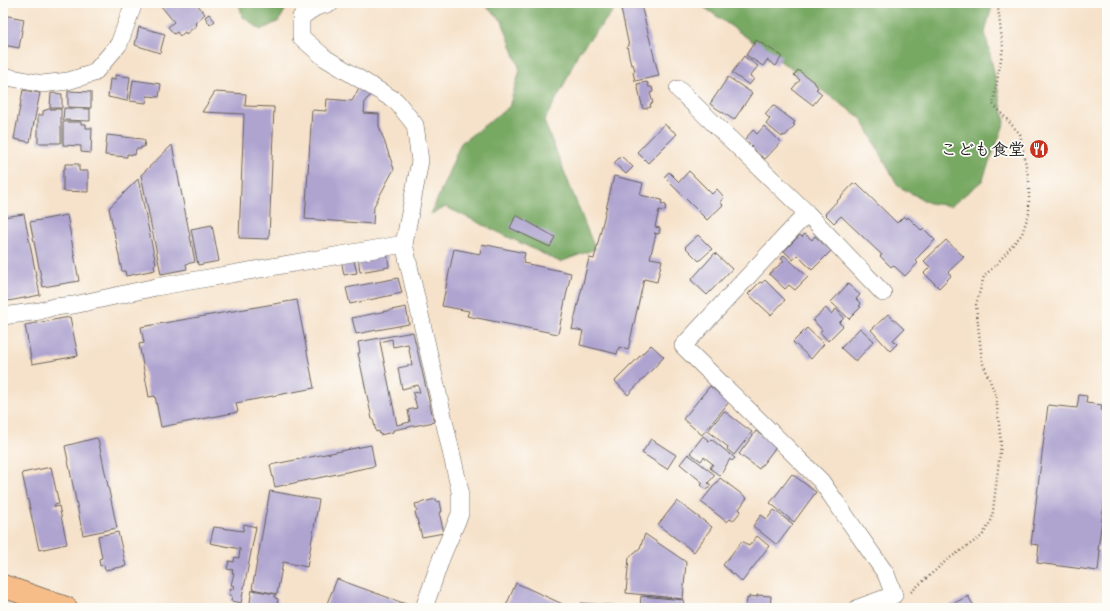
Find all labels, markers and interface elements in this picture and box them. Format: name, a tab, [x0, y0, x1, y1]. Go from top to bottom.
restaurant icon: こども食堂	[1028, 138, 1050, 160]
place label: こども食堂	[940, 139, 1025, 160]

